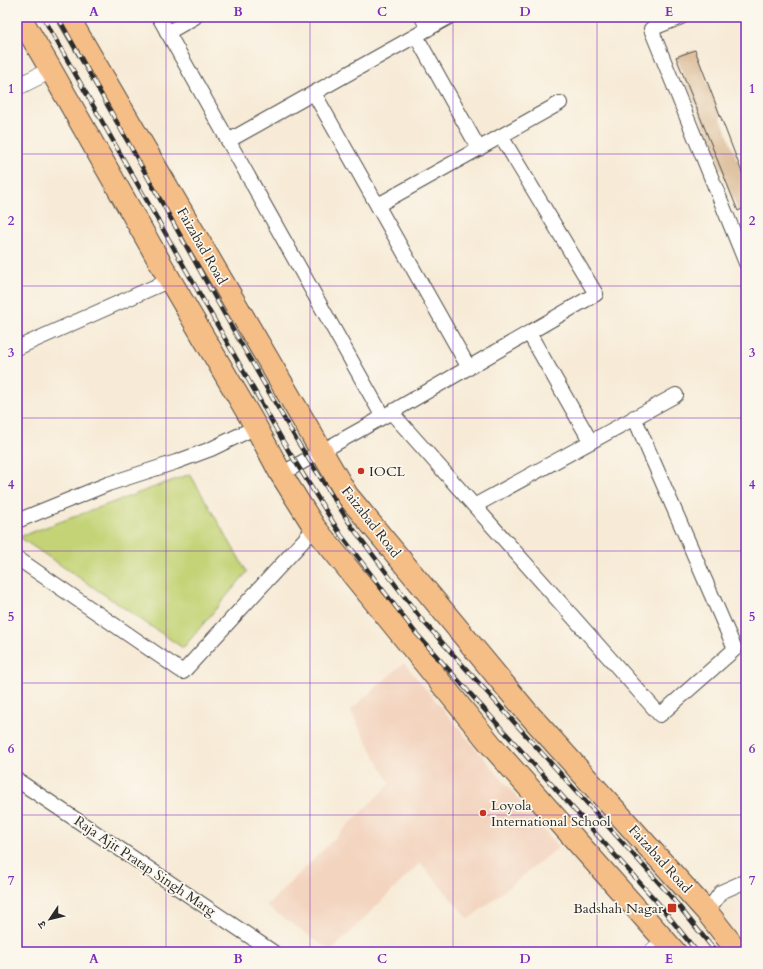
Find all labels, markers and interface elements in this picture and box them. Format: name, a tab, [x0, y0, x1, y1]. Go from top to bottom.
text: A	[89, 3, 99, 21]
text: B	[233, 3, 243, 21]
text: C	[377, 3, 387, 21]
text: D	[519, 3, 531, 21]
text: E	[665, 3, 673, 21]
text: 1	[8, 80, 14, 98]
text: 1	[749, 80, 755, 98]
street label: Faizabad Road	[172, 204, 232, 288]
text: 2	[8, 212, 15, 230]
text: 2	[749, 212, 756, 230]
text: 3	[8, 344, 15, 362]
text: 3	[749, 344, 756, 362]
place label: IOCL	[369, 462, 406, 481]
marker: IOCL	[356, 466, 366, 476]
text: 4	[8, 476, 15, 494]
text: 4	[749, 476, 756, 494]
street label: Faizabad Road	[337, 482, 405, 562]
text: 5	[8, 608, 14, 626]
text: 5	[749, 608, 755, 626]
text: 6	[8, 740, 15, 758]
text: 6	[749, 740, 756, 758]
place label: Loyola International School	[491, 796, 611, 831]
marker: Loyola International School	[478, 808, 488, 818]
street label: Raja Ajit Pratap Singh Marg	[70, 811, 220, 921]
street label: Faizabad Road	[624, 821, 696, 898]
text: 7	[8, 872, 15, 890]
text: 7	[749, 872, 756, 890]
north arrow	[30, 899, 70, 939]
place label: Badshah Nagar	[573, 899, 664, 918]
marker: Badshah Nagar	[666, 902, 678, 914]
text: उ	[34, 917, 51, 932]
text: A	[89, 950, 99, 968]
text: B	[233, 950, 243, 968]
text: C	[377, 950, 387, 968]
text: D	[519, 950, 531, 968]
text: E	[665, 950, 673, 968]

